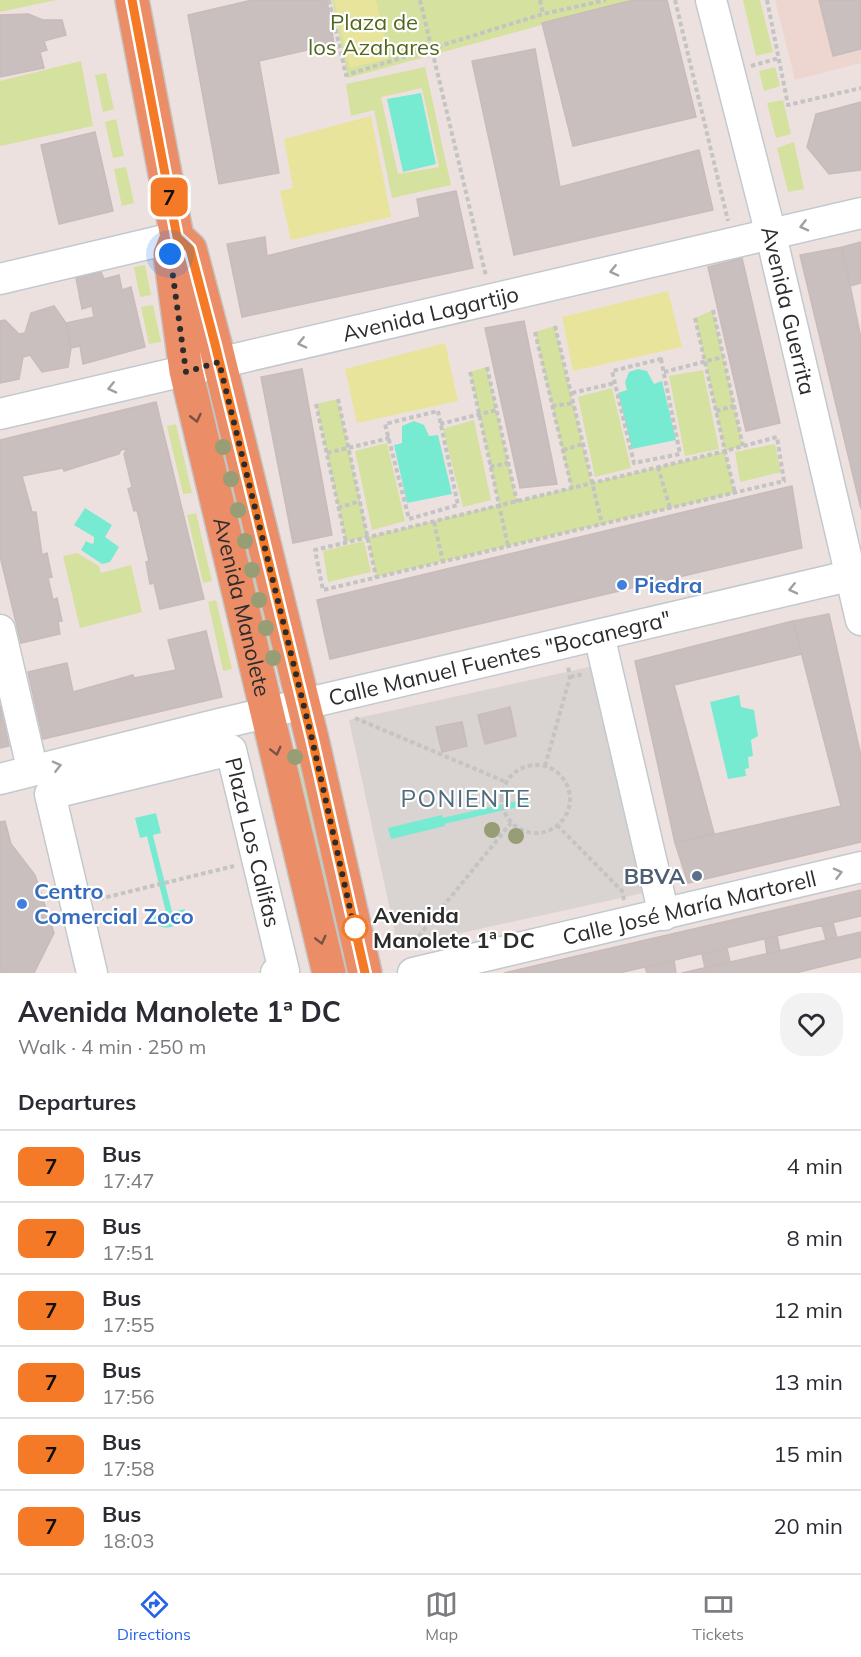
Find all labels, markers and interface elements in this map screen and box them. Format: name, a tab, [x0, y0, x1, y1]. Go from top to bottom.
park label: Plaza de los Azahares	[308, 8, 440, 61]
line badge: 7	[150, 178, 189, 216]
text: 7	[163, 184, 175, 210]
one-way arrow	[799, 219, 809, 232]
street label: Avenida Guerrita	[755, 223, 822, 398]
your location	[155, 239, 185, 269]
one-way arrow	[609, 263, 619, 276]
street label: Avenida Lagartijo	[339, 279, 521, 348]
one-way arrow	[297, 336, 307, 349]
one-way arrow	[107, 381, 117, 394]
one-way arrow	[189, 413, 202, 423]
street label: Avenida Manolete	[207, 514, 277, 699]
place label: Piedra	[634, 571, 702, 599]
marker: Piedra	[615, 578, 629, 592]
one-way arrow	[788, 581, 798, 594]
street label: Calle Manuel Fuentes "Bocanegra"	[326, 604, 673, 712]
one-way arrow	[268, 745, 281, 755]
street label: Plaza Los Califas	[219, 754, 287, 930]
one-way arrow	[51, 761, 62, 773]
district label: PONIENTE	[401, 783, 531, 813]
place label: BBVA	[624, 862, 685, 890]
street label: Calle José María Martorell	[560, 864, 819, 951]
one-way arrow	[833, 867, 843, 880]
marker: BBVA	[690, 869, 704, 883]
place label: Centro Comercial Zoco	[34, 877, 194, 930]
marker: Centro Comercial Zoco	[15, 897, 29, 911]
place label: Avenida Manolete 1ª DC	[373, 901, 535, 954]
marker: Avenida Manolete 1ª DC	[342, 915, 368, 941]
one-way arrow	[314, 935, 327, 945]
button: heart	[780, 993, 843, 1056]
text: Avenida Manolete 1ª DC	[18, 994, 341, 1029]
text: Walk · 4 min · 250 m	[18, 1034, 206, 1059]
text: Departures	[18, 1088, 136, 1116]
text: Bus	[102, 1140, 141, 1168]
text: 4 min	[787, 1152, 843, 1180]
text: 7	[45, 1153, 57, 1179]
text: 17:47	[102, 1168, 155, 1193]
text: Bus	[102, 1212, 141, 1240]
text: 8 min	[787, 1224, 843, 1252]
text: 7	[45, 1225, 57, 1251]
text: 17:51	[102, 1240, 155, 1265]
text: Bus	[102, 1284, 141, 1312]
text: 12 min	[773, 1296, 843, 1324]
text: 7	[45, 1297, 57, 1323]
text: 17:55	[102, 1312, 155, 1337]
text: Bus	[102, 1356, 141, 1384]
text: 13 min	[773, 1368, 843, 1396]
text: 7	[45, 1369, 57, 1395]
text: 17:56	[102, 1384, 155, 1409]
text: Bus	[102, 1428, 141, 1456]
text: 15 min	[773, 1440, 843, 1468]
text: 7	[45, 1441, 57, 1467]
text: 17:58	[102, 1456, 155, 1481]
text: Bus	[102, 1500, 141, 1528]
text: 20 min	[773, 1512, 843, 1540]
text: 7	[45, 1513, 57, 1539]
text: 18:03	[102, 1528, 155, 1553]
tab: Directions	[117, 1588, 191, 1644]
tab: Map	[425, 1588, 458, 1644]
tab: Tickets	[692, 1588, 744, 1644]

